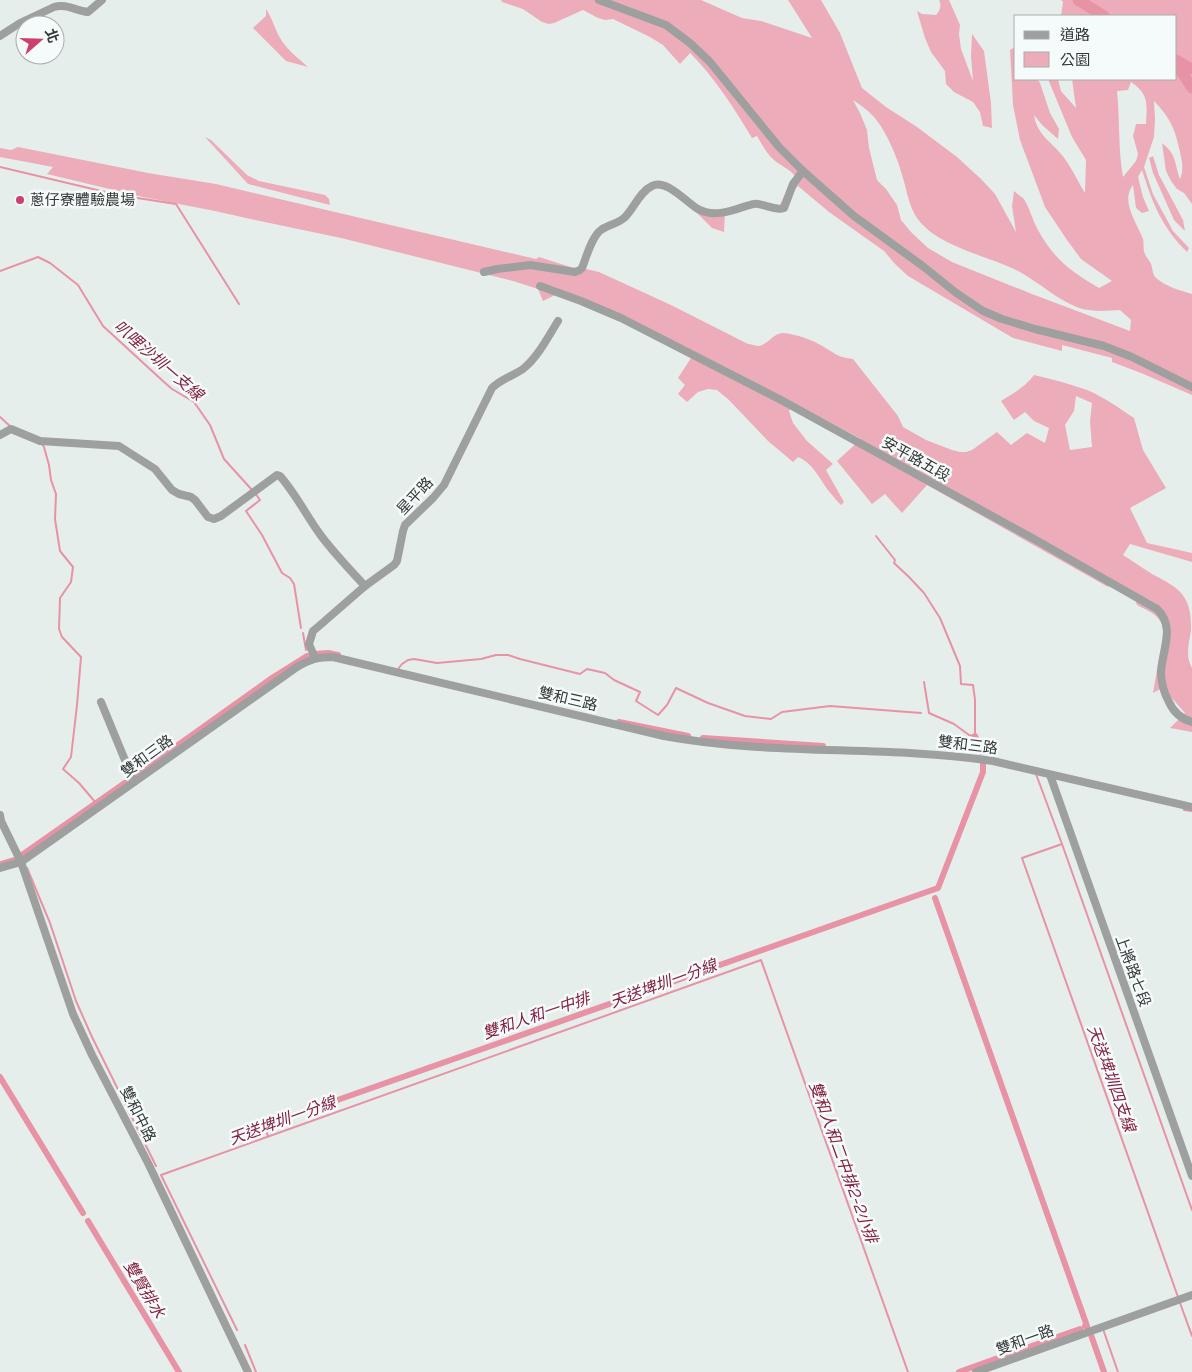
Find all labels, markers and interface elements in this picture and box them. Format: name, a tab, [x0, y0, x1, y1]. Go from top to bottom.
north arrow	[15, 15, 65, 65]
legend	[1014, 15, 1177, 80]
text: 道路	[1060, 25, 1090, 44]
text: 北	[41, 26, 63, 45]
text: 公園	[1060, 50, 1090, 69]
place label: 蔥仔寮體驗農場	[30, 190, 135, 209]
marker: 蔥仔寮體驗農場	[14, 194, 26, 206]
water label: 叭哩沙圳一支線	[110, 316, 209, 406]
street label: 安平路五段	[879, 432, 954, 485]
street label: 星平路	[392, 473, 437, 519]
street label: 雙和三路	[537, 683, 599, 715]
street label: 雙和三路	[117, 730, 177, 781]
street label: 雙和三路	[937, 731, 999, 758]
street label: 上將路七段	[1112, 932, 1155, 1009]
water label: 天送埤圳一分線	[607, 954, 721, 1012]
water label: 雙和人和一中排	[480, 987, 594, 1044]
water label: 天送埤圳四支線	[1083, 1022, 1141, 1136]
water label: 雙和人和二中排2-2小排	[805, 1078, 883, 1248]
street label: 雙和中路	[116, 1083, 161, 1145]
water label: 天送埤圳一分線	[226, 1091, 340, 1149]
water label: 雙賢排水	[119, 1256, 171, 1323]
street label: 雙和一路	[993, 1320, 1056, 1359]

